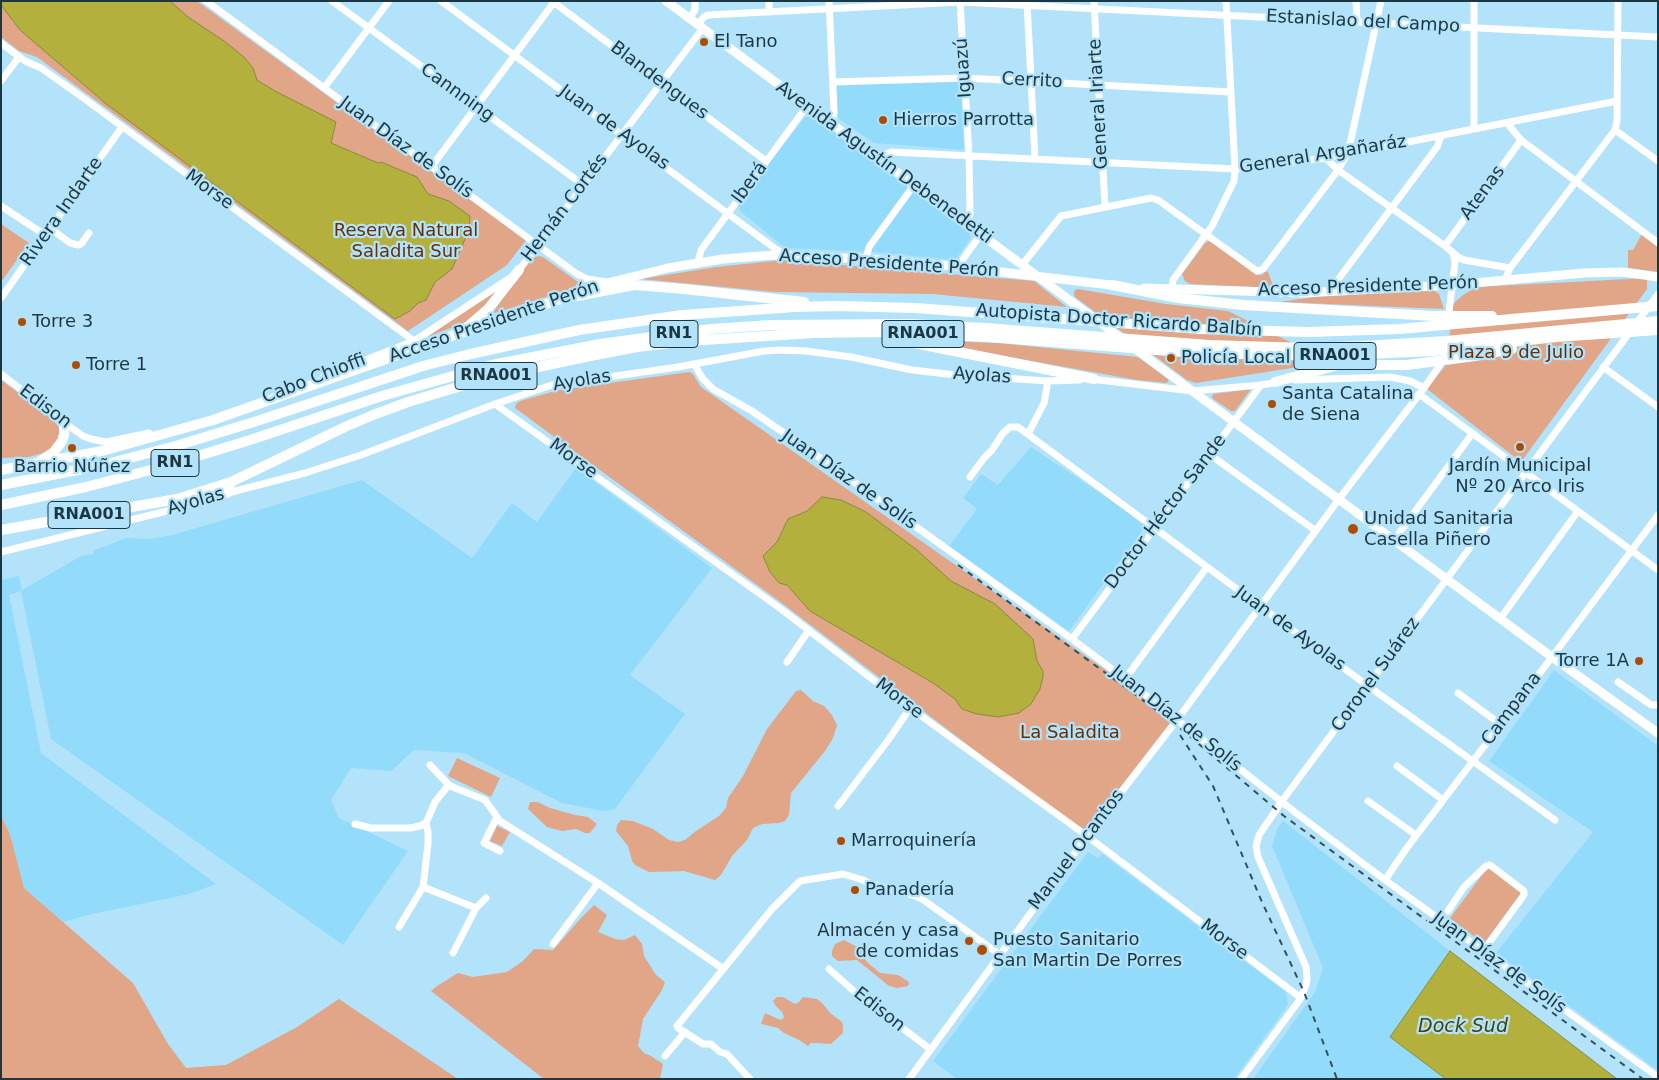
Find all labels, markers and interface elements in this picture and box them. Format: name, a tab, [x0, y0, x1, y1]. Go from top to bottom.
street label: Estanislao del Campo	[1265, 6, 1461, 38]
place label: El Tano	[714, 31, 778, 53]
marker: El Tano	[698, 36, 710, 48]
street label: Blandengues	[606, 37, 712, 125]
street label: Iguazú	[951, 37, 977, 99]
street label: General Iriarte	[1085, 38, 1113, 170]
street label: Cannning	[416, 59, 498, 127]
street label: Cerrito	[1001, 69, 1063, 93]
street label: Avenida Agustín Debenedetti	[771, 77, 997, 249]
street label: Juan de Ayolas	[555, 81, 673, 175]
street label: Juan Díaz de Solís	[335, 92, 477, 204]
place label: Hierros Parrotta	[893, 109, 1034, 131]
marker: Hierros Parrotta	[877, 114, 889, 126]
street label: General Argañaráz	[1238, 131, 1408, 179]
street label: Hernán Cortés	[517, 150, 613, 266]
street label: Rivera Indarte	[16, 153, 108, 271]
street label: Iberá	[728, 158, 772, 208]
street label: Atenas	[1456, 162, 1510, 224]
street label: Morse	[181, 165, 237, 215]
park label: Reserva Natural Saladita Sur	[334, 220, 478, 262]
street label: Acceso Presidente Perón	[778, 246, 1000, 282]
street label: Acceso Presidente Perón	[1257, 272, 1479, 302]
street label: Acceso Presidente Perón	[386, 276, 602, 368]
street label: Autopista Doctor Ricardo Balbín	[975, 300, 1263, 342]
place label: Torre 3	[32, 311, 93, 333]
marker: Torre 3	[16, 316, 28, 328]
road number: RN1	[650, 320, 698, 348]
road number: RNA001	[882, 320, 964, 348]
road number: RNA001	[1294, 342, 1376, 370]
park label: Plaza 9 de Julio	[1448, 342, 1584, 364]
place label: Policía Local	[1181, 347, 1291, 369]
street label: Cabo Chioffi	[259, 349, 369, 409]
marker: Policía Local	[1165, 352, 1177, 364]
place label: Torre 1	[86, 354, 147, 376]
marker: Torre 1	[70, 359, 82, 371]
road number: RNA001	[455, 362, 537, 390]
street label: Ayolas	[952, 363, 1012, 389]
street label: Ayolas	[552, 366, 612, 396]
street label: Edison	[15, 380, 75, 434]
place label: Santa Catalina de Siena	[1282, 383, 1414, 426]
marker: Santa Catalina de Siena	[1266, 398, 1278, 410]
street label: Juan Díaz de Solís	[777, 425, 921, 535]
street label: Doctor Héctor Sande	[1101, 430, 1231, 594]
street label: Morse	[545, 434, 601, 484]
marker: Jardín Municipal Nº 20 Arco Iris	[1514, 441, 1526, 453]
marker: Barrio Núñez	[66, 442, 78, 454]
road number: RN1	[151, 449, 199, 476]
place label: Jardín Municipal Nº 20 Arco Iris	[1449, 455, 1591, 498]
place label: Barrio Núñez	[14, 456, 130, 478]
street label: Ayolas	[165, 484, 227, 520]
road number: RNA001	[48, 502, 130, 528]
place label: Unidad Sanitaria Casella Piñero	[1364, 508, 1514, 550]
marker: Unidad Sanitaria Casella Piñero	[1346, 522, 1360, 536]
street label: Juan de Ayolas	[1231, 582, 1349, 676]
street label: Coronel Suárez	[1327, 614, 1425, 736]
place label: Torre 1A	[1555, 650, 1629, 672]
marker: Torre 1A	[1633, 655, 1645, 667]
street label: Juan Díaz de Solís	[1106, 661, 1246, 777]
street label: Campana	[1477, 668, 1547, 750]
street label: Morse	[871, 674, 927, 724]
park label: La Saladita	[1020, 722, 1120, 744]
street label: Manuel Ocantos	[1025, 786, 1129, 914]
place label: Marroquinería	[851, 830, 976, 852]
marker: Marroquinería	[835, 835, 847, 847]
place label: Panadería	[865, 879, 954, 901]
marker: Panadería	[849, 884, 861, 896]
street label: Juan Díaz de Solís	[1428, 907, 1570, 1019]
street label: Morse	[1196, 915, 1252, 965]
place label: Almacén y casa de comidas	[817, 920, 959, 962]
place label: Puesto Sanitario San Martin De Porres	[993, 929, 1182, 972]
marker: Almacén y casa de comidas	[963, 935, 975, 947]
marker: Puesto Sanitario San Martin De Porres	[975, 943, 989, 957]
street label: Edison	[849, 983, 909, 1037]
water label: Dock Sud	[1418, 1016, 1508, 1038]

